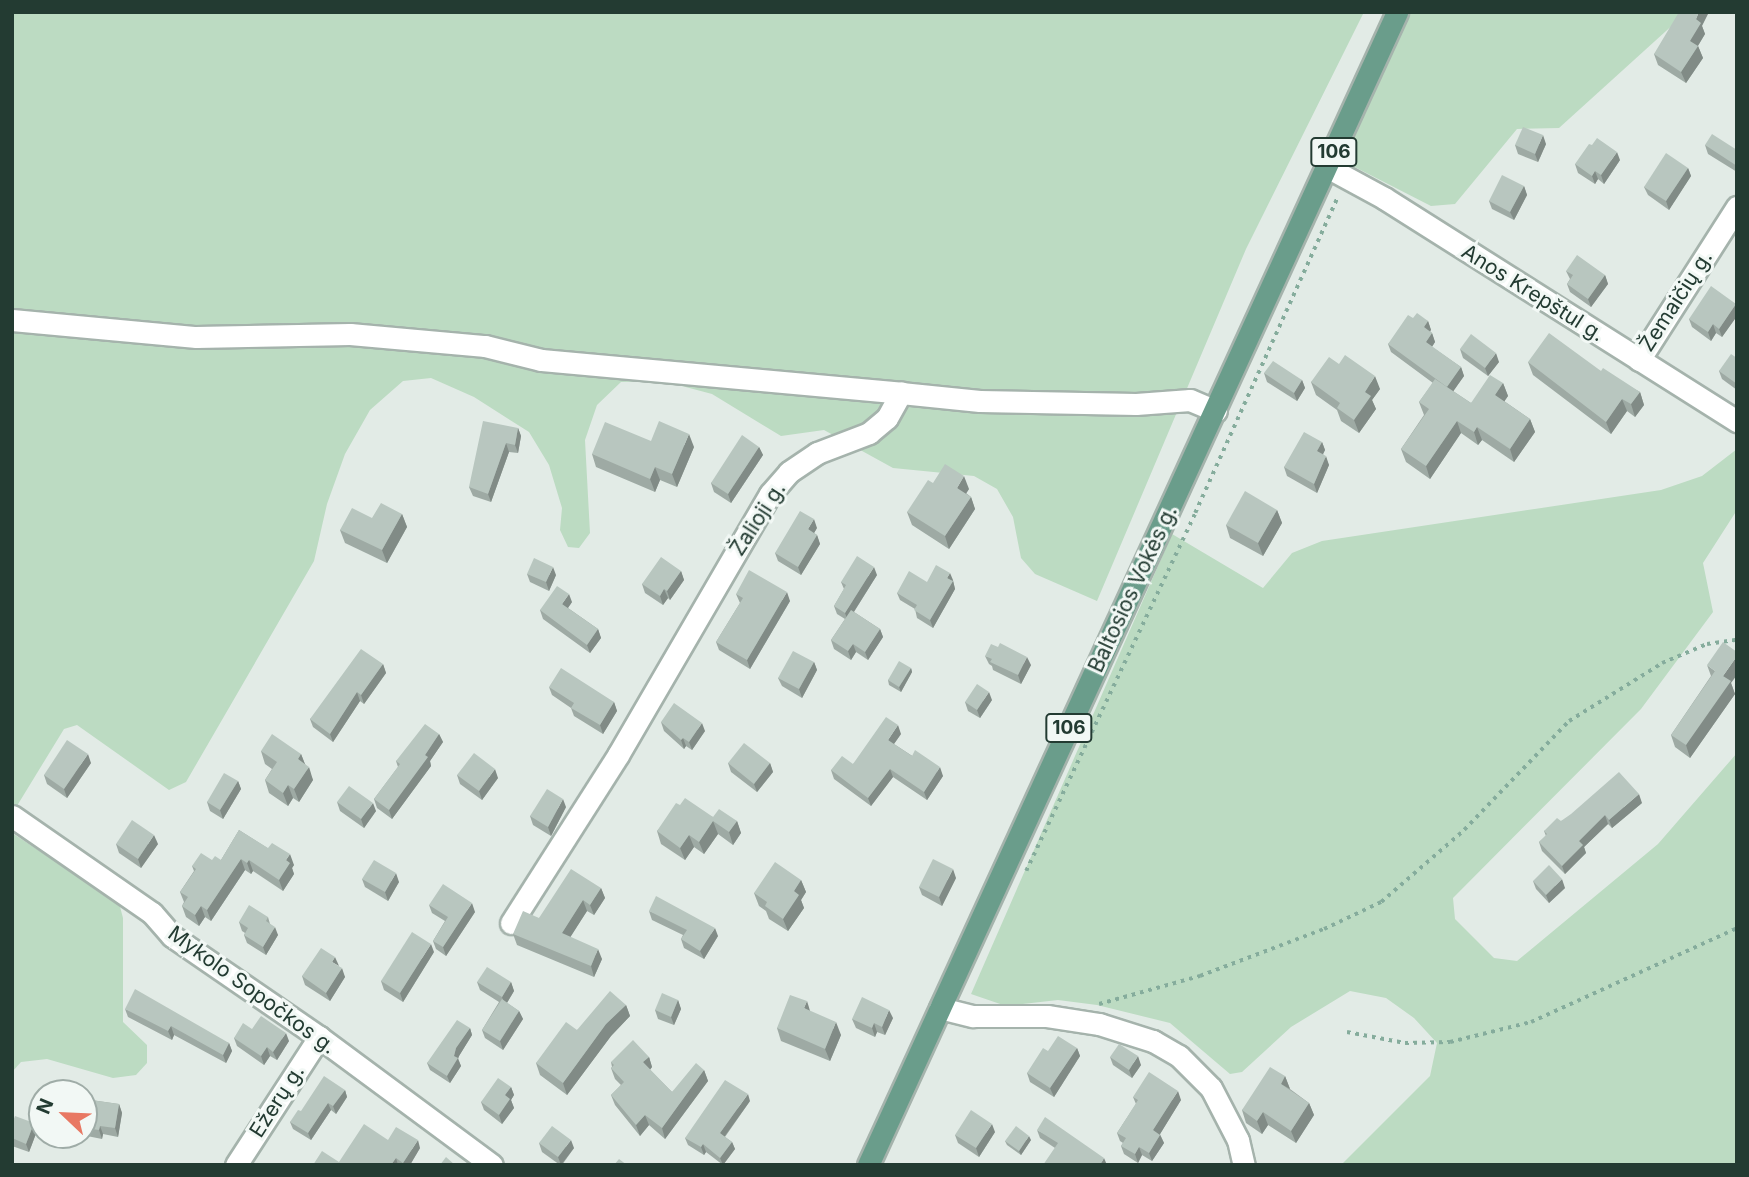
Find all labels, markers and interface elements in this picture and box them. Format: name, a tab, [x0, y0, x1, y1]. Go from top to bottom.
road number: 106	[1310, 136, 1358, 168]
street label: Anos Krepštul g.	[1457, 239, 1609, 347]
street label: Žemaičių g.	[1634, 246, 1718, 356]
street label: Žalioji g.	[725, 477, 791, 561]
street label: Baltosios Vokės g.	[1083, 502, 1183, 676]
road number: 106	[1044, 712, 1094, 744]
street label: Mykolo Sopočkos g.	[163, 921, 341, 1059]
street label: Ežerų g.	[244, 1060, 310, 1142]
north arrow	[28, 1079, 98, 1149]
text: N	[32, 1095, 58, 1118]

